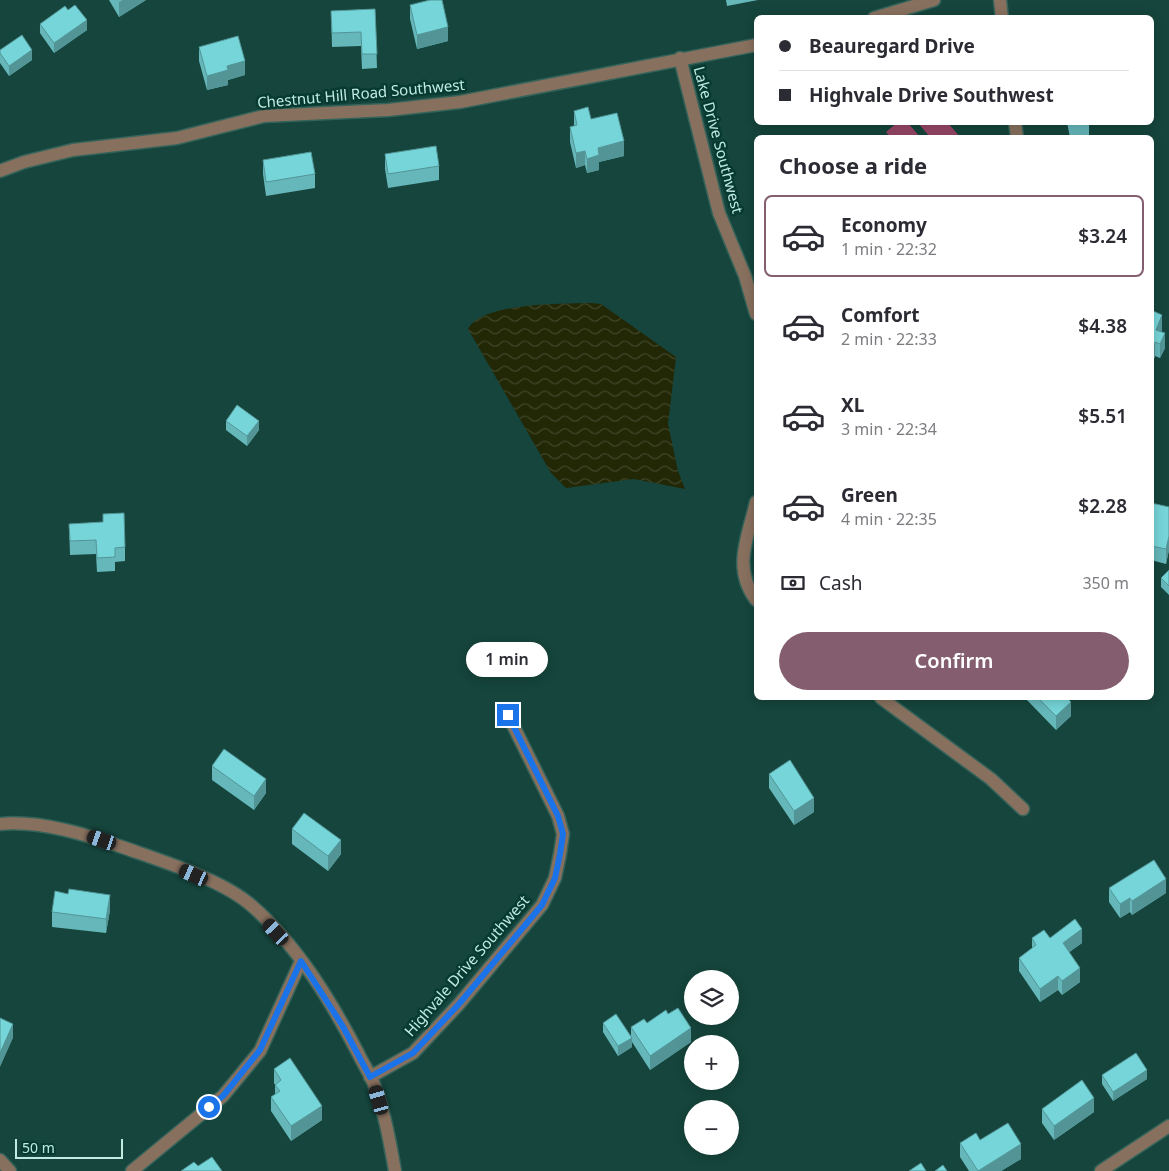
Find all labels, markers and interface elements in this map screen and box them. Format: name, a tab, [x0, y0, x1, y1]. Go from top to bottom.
text: Beauregard Drive	[809, 33, 975, 59]
street label: Lake Drive Southwest	[690, 64, 748, 216]
street label: Chestnut Hill Road Southwest	[256, 74, 466, 112]
text: Highvale Drive Southwest	[809, 82, 1054, 108]
text: Choose a ride	[779, 150, 927, 180]
text: Economy	[841, 212, 927, 238]
icon: car	[781, 214, 826, 259]
text: $3.24	[1078, 223, 1127, 249]
text: 1 min · 22:32	[841, 238, 937, 260]
text: Comfort	[841, 302, 920, 328]
icon: car	[781, 304, 826, 349]
text: $4.38	[1078, 313, 1127, 339]
text: 2 min · 22:33	[841, 328, 937, 350]
text: XL	[841, 392, 864, 418]
icon: car	[781, 394, 826, 439]
text: $5.51	[1078, 403, 1127, 429]
text: 3 min · 22:34	[841, 418, 937, 440]
text: Green	[841, 482, 898, 508]
icon: car	[781, 484, 826, 529]
text: $2.28	[1078, 493, 1127, 519]
text: 4 min · 22:35	[841, 508, 937, 530]
icon: cash	[779, 569, 807, 597]
text: Cash	[819, 570, 863, 596]
text: 350 m	[1082, 572, 1129, 594]
button: Confirm	[779, 632, 1129, 690]
callout: 1 min	[467, 642, 549, 678]
text: 1 min	[485, 648, 529, 670]
route end	[497, 704, 519, 726]
car	[85, 828, 118, 852]
car	[177, 862, 210, 888]
street label: Highvale Drive Southwest	[399, 890, 534, 1040]
car	[260, 916, 291, 948]
map controls	[684, 970, 739, 1155]
button: layers	[684, 970, 739, 1025]
button: +	[684, 1035, 739, 1090]
car	[367, 1084, 390, 1116]
route start	[198, 1096, 220, 1118]
button: −	[684, 1100, 739, 1155]
scale bar	[15, 1136, 122, 1159]
text: 50 m	[22, 1138, 55, 1157]

